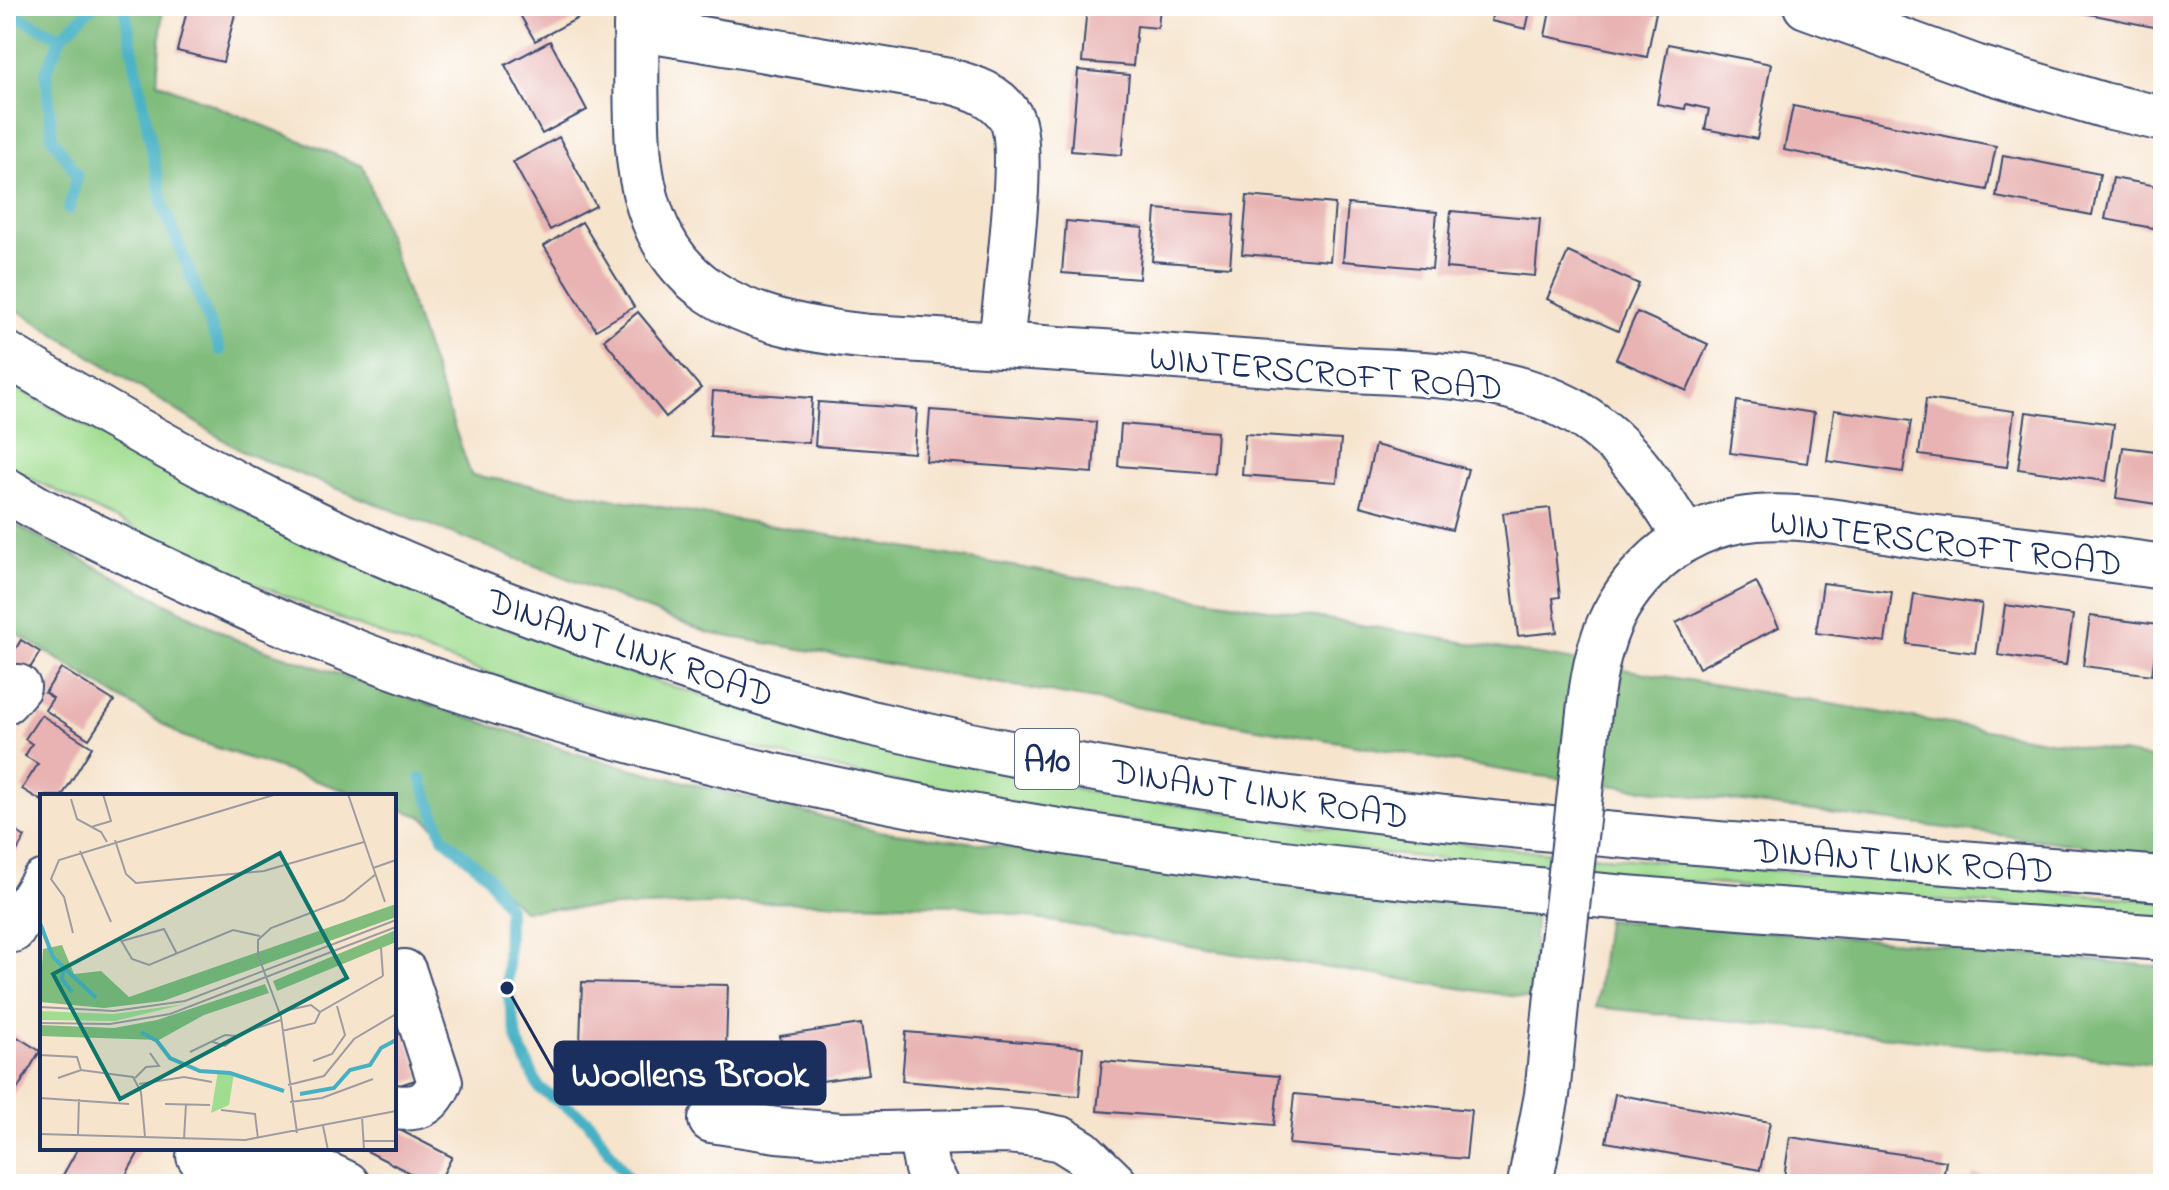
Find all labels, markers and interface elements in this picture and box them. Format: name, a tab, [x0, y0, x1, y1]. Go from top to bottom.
street label: WINTERSCROFT ROAD	[1147, 334, 1505, 417]
street label: WINTERSCROFT ROAD	[1766, 498, 2125, 593]
street label: DINANT LINK ROAD	[478, 576, 780, 724]
road number: A10	[1015, 729, 1079, 789]
street label: DINANT LINK ROAD	[1106, 747, 1412, 846]
inset map	[40, 794, 396, 1150]
street label: DINANT LINK ROAD	[1751, 827, 2055, 900]
callout: Woollens Brook	[555, 1042, 825, 1104]
text: Woollens Brook	[571, 1049, 810, 1105]

